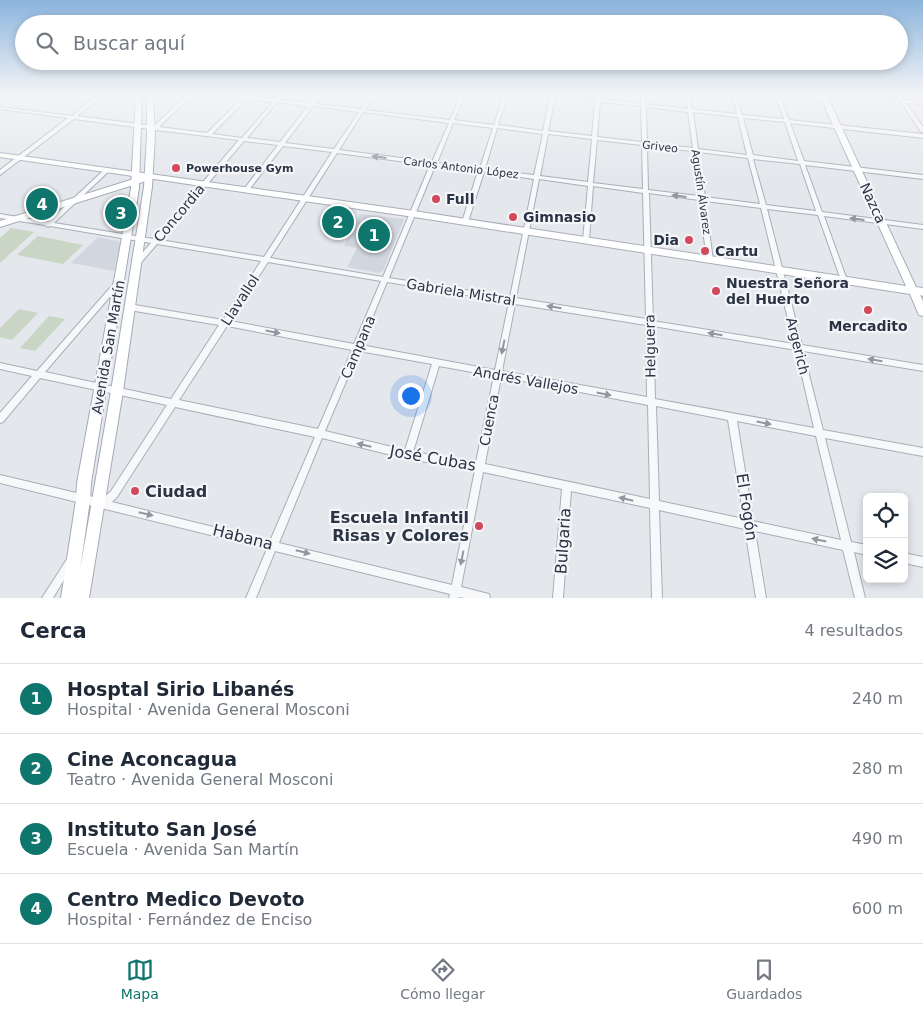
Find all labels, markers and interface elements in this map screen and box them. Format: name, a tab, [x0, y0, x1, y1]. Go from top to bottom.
search box	[15, 15, 908, 70]
icon: search	[33, 29, 61, 57]
text: Buscar aquí	[73, 32, 185, 54]
street label: Griveo	[641, 138, 679, 156]
street label: Agustín Álvarez	[689, 149, 713, 236]
one-way arrow	[370, 153, 386, 161]
street label: Carlos Antonio López	[403, 154, 520, 182]
marker: Powerhouse Gym	[170, 162, 182, 174]
place label: Powerhouse Gym	[186, 162, 293, 175]
street label: Nazca	[857, 180, 889, 226]
street label: Concordia	[150, 181, 208, 245]
pin: 4	[26, 185, 58, 223]
place label: Full	[446, 191, 474, 207]
one-way arrow	[670, 192, 686, 200]
marker: Full	[430, 193, 442, 205]
pin: 3	[105, 194, 137, 232]
pin: 2	[322, 203, 354, 241]
place label: Gimnasio	[523, 209, 596, 225]
marker: Gimnasio	[507, 211, 519, 223]
one-way arrow	[849, 215, 865, 223]
pin: 1	[358, 216, 390, 254]
place label: Dia	[653, 232, 679, 248]
marker: Dia	[683, 234, 695, 246]
place label: Cartu	[715, 243, 758, 259]
marker: Cartu	[699, 245, 711, 257]
street label: Llavallol	[218, 272, 262, 328]
street label: Gabriela Mistral	[405, 275, 517, 309]
place label: Nuestra Señora del Huerto	[726, 275, 849, 307]
street label: Avenida San Martín	[88, 279, 128, 415]
marker: Nuestra Señora del Huerto	[710, 285, 722, 297]
one-way arrow	[546, 303, 562, 311]
marker: Mercadito	[862, 304, 874, 316]
street label: Campana	[338, 313, 378, 381]
street label: Helguera	[641, 314, 659, 378]
street label: Argerich	[783, 316, 813, 376]
place label: Mercadito	[828, 318, 908, 334]
one-way arrow	[265, 328, 280, 336]
one-way arrow	[706, 329, 722, 337]
one-way arrow	[499, 340, 507, 355]
one-way arrow	[867, 356, 883, 364]
street label: Andrés Vallejos	[472, 363, 580, 397]
your location	[398, 383, 424, 409]
one-way arrow	[597, 390, 612, 398]
street label: Cuenca	[476, 393, 502, 447]
one-way arrow	[757, 419, 772, 427]
one-way arrow	[356, 441, 372, 449]
street label: José Cubas	[387, 441, 478, 475]
street label: El Fogón	[732, 472, 762, 542]
place label: Ciudad	[145, 482, 207, 501]
marker: Ciudad	[129, 485, 141, 497]
map controls	[863, 493, 908, 583]
button: locate	[863, 493, 908, 538]
one-way arrow	[617, 494, 633, 502]
street label: Bulgaria	[551, 507, 575, 575]
place label: Escuela Infantil Risas y Colores	[330, 508, 469, 545]
one-way arrow	[138, 510, 153, 518]
street label: Habana	[211, 520, 275, 554]
marker: Escuela Infantil Risas y Colores	[473, 520, 485, 532]
one-way arrow	[811, 536, 827, 544]
button: layers	[863, 538, 908, 583]
one-way arrow	[296, 548, 311, 556]
one-way arrow	[458, 551, 466, 566]
text: Cerca	[20, 619, 87, 643]
text: 4 resultados	[804, 621, 903, 640]
text: Hosptal Sirio Libanés	[67, 678, 294, 700]
text: 1	[30, 689, 42, 708]
text: 240 m	[852, 689, 903, 708]
text: Hospital · Avenida General Mosconi	[67, 700, 350, 719]
text: Cine Aconcagua	[67, 748, 237, 770]
text: 2	[30, 759, 42, 778]
text: 280 m	[852, 759, 903, 778]
text: Teatro · Avenida General Mosconi	[67, 770, 333, 789]
text: Instituto San José	[67, 818, 257, 840]
text: 3	[30, 829, 42, 848]
text: 490 m	[852, 829, 903, 848]
text: Escuela · Avenida San Martín	[67, 840, 299, 859]
text: Centro Medico Devoto	[67, 888, 305, 910]
text: 4	[30, 899, 42, 918]
text: 600 m	[852, 899, 903, 918]
text: Hospital · Fernández de Enciso	[67, 910, 312, 929]
tab: Mapa	[121, 956, 159, 1002]
tab: Cómo llegar	[400, 956, 485, 1002]
tab: Guardados	[726, 956, 802, 1002]

